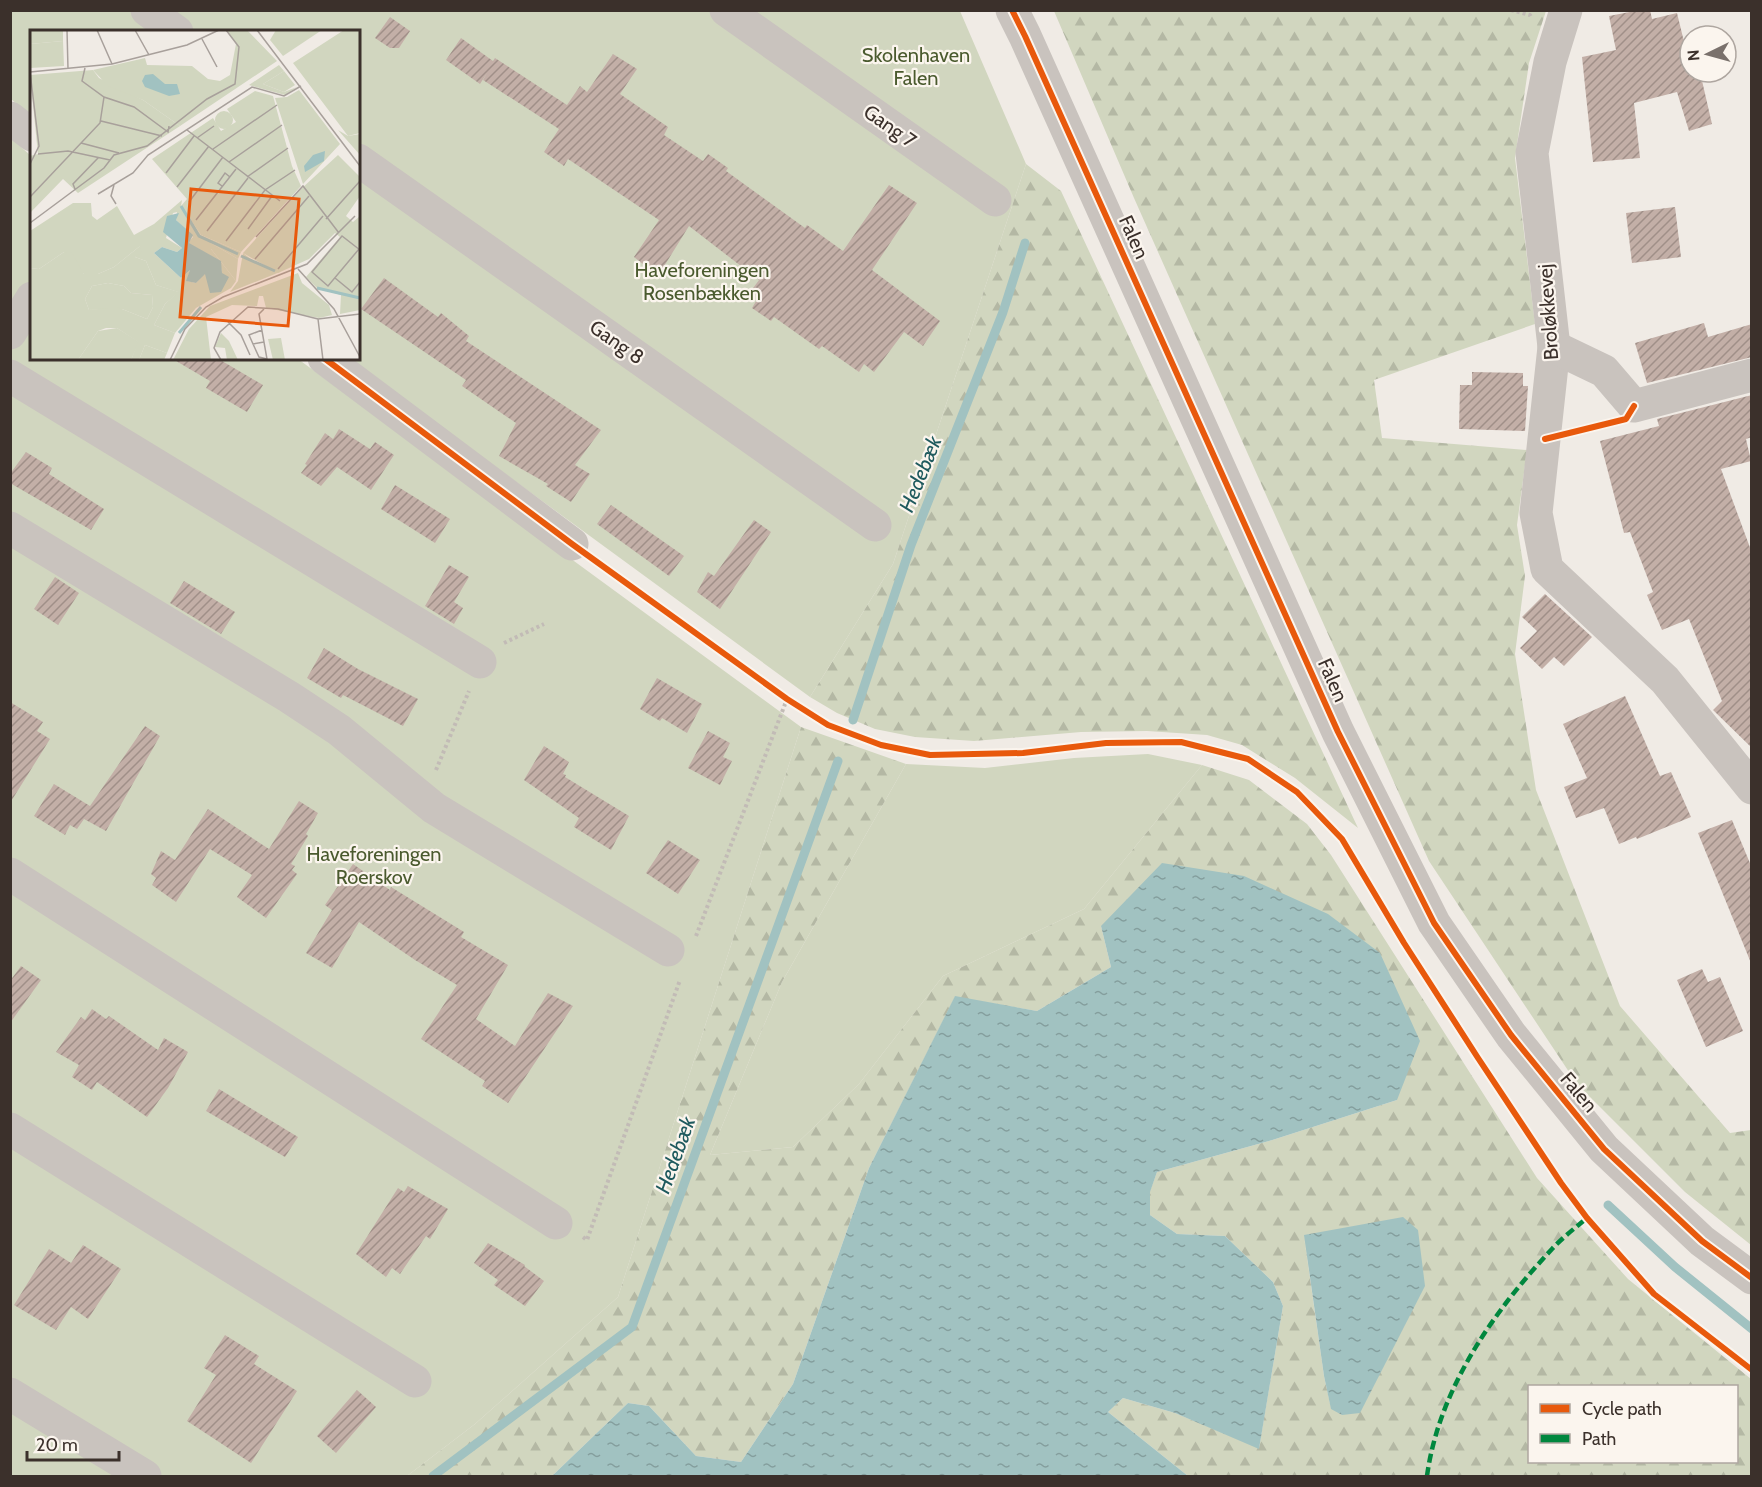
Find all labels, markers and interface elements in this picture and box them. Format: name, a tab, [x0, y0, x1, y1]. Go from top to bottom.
north arrow	[1678, 24, 1738, 84]
inset map	[30, 30, 360, 360]
park label: Skolenhaven Falen	[862, 43, 970, 90]
text: N	[1684, 49, 1704, 62]
street label: Gang 7	[859, 99, 921, 153]
street label: Falen	[1114, 212, 1154, 262]
park label: Haveforeningen Rosenbækken	[635, 258, 769, 305]
street label: Broløkkevej	[1533, 263, 1563, 361]
street label: Gang 8	[585, 315, 649, 369]
water label: Hedebæk	[894, 431, 947, 516]
street label: Falen	[1313, 655, 1353, 705]
park label: Haveforeningen Roerskov	[307, 842, 441, 889]
street label: Falen	[1555, 1067, 1603, 1117]
water label: Hedebæk	[650, 1112, 701, 1197]
legend	[1528, 1385, 1738, 1463]
text: Cycle path	[1582, 1398, 1662, 1420]
scale bar	[27, 1424, 118, 1462]
text: Path	[1582, 1428, 1616, 1450]
text: 20 m	[36, 1434, 78, 1456]

